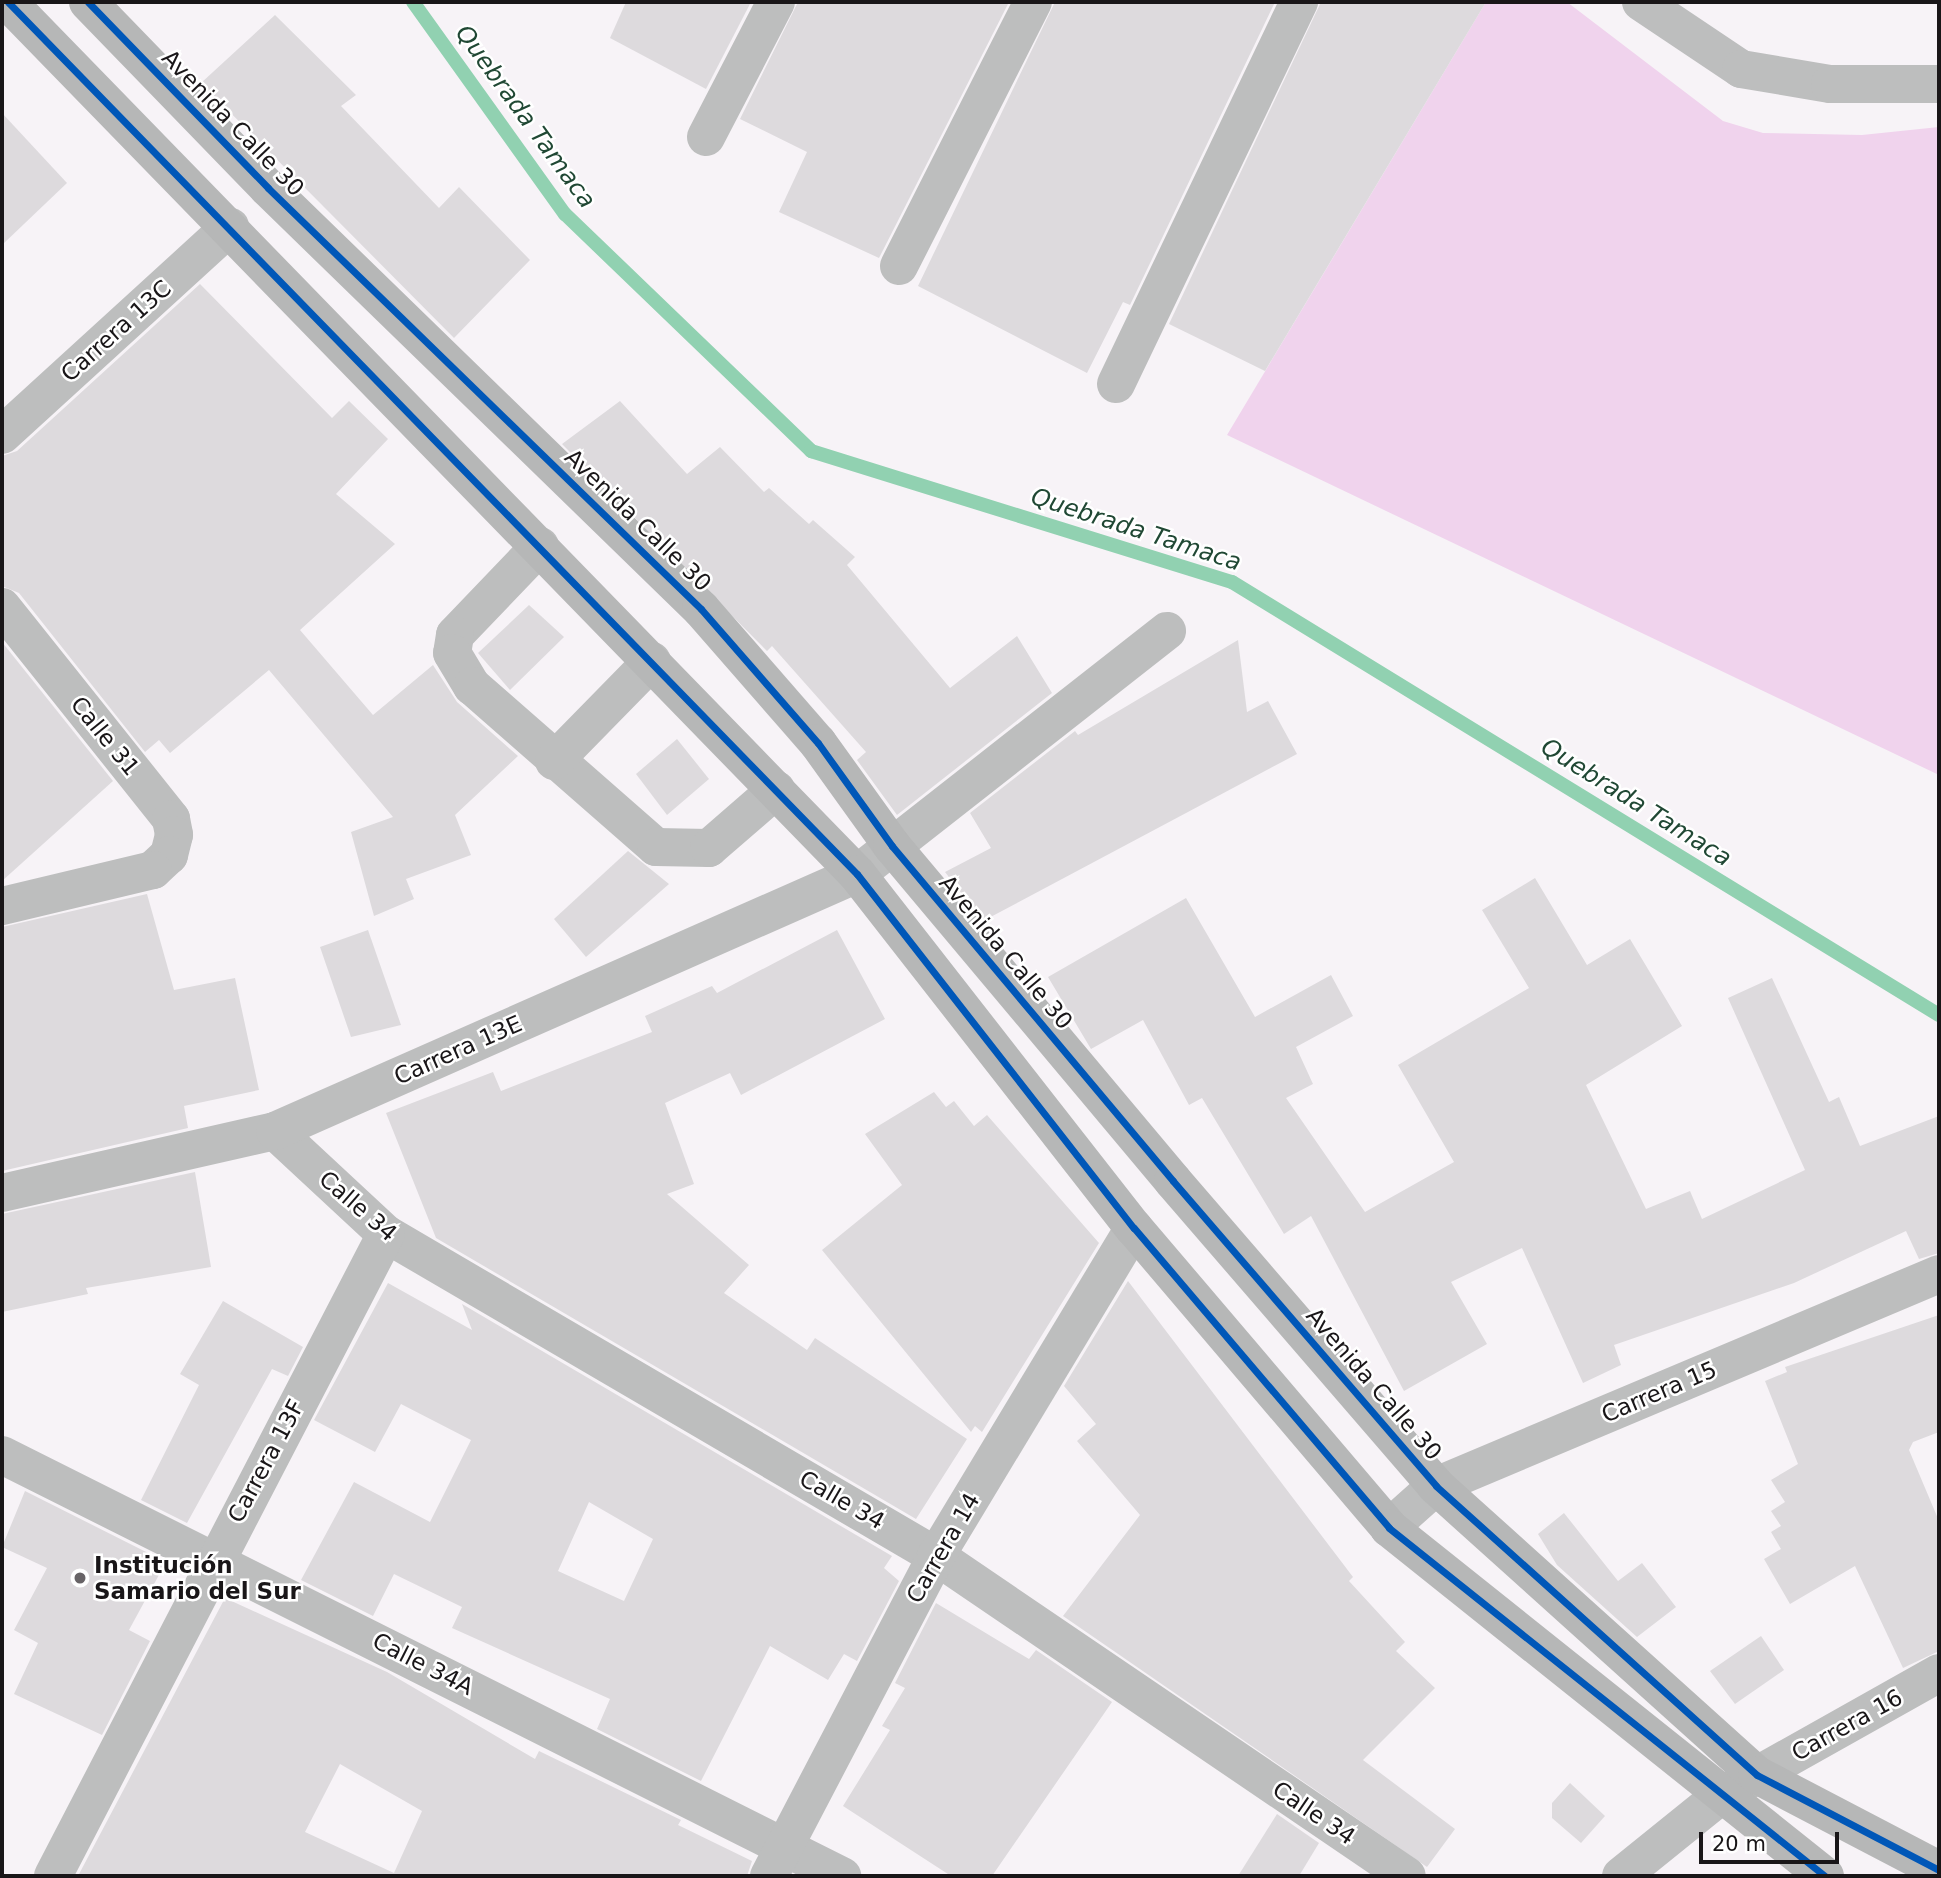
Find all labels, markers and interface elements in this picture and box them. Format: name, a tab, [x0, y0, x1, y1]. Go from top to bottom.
water label: Quebrada Tamaca	[449, 20, 601, 214]
street label: Avenida Calle 30	[156, 44, 310, 202]
street label: Carrera 13C	[55, 274, 177, 388]
street label: Avenida Calle 30	[559, 443, 717, 597]
water label: Quebrada Tamaca	[1027, 482, 1245, 578]
street label: Calle 31	[65, 691, 145, 781]
water label: Quebrada Tamaca	[1535, 733, 1737, 873]
street label: Avenida Calle 30	[933, 869, 1079, 1035]
street label: Carrera 13E	[390, 1010, 526, 1090]
street label: Calle 34	[314, 1165, 402, 1247]
street label: Avenida Calle 30	[1300, 1302, 1448, 1466]
street label: Carrera 15	[1597, 1355, 1721, 1429]
street label: Carrera 13F	[222, 1395, 310, 1527]
street label: Calle 34	[795, 1465, 889, 1535]
street label: Carrera 14	[900, 1488, 986, 1608]
place label: Institución Samario del Sur	[94, 1551, 301, 1605]
marker: Institución Samario del Sur	[72, 1570, 88, 1586]
street label: Calle 34A	[368, 1627, 478, 1701]
street label: Carrera 16	[1787, 1683, 1907, 1767]
street label: Calle 34	[1267, 1775, 1361, 1851]
scale bar	[1703, 1818, 1843, 1862]
text: 20 m	[1712, 1832, 1766, 1856]

